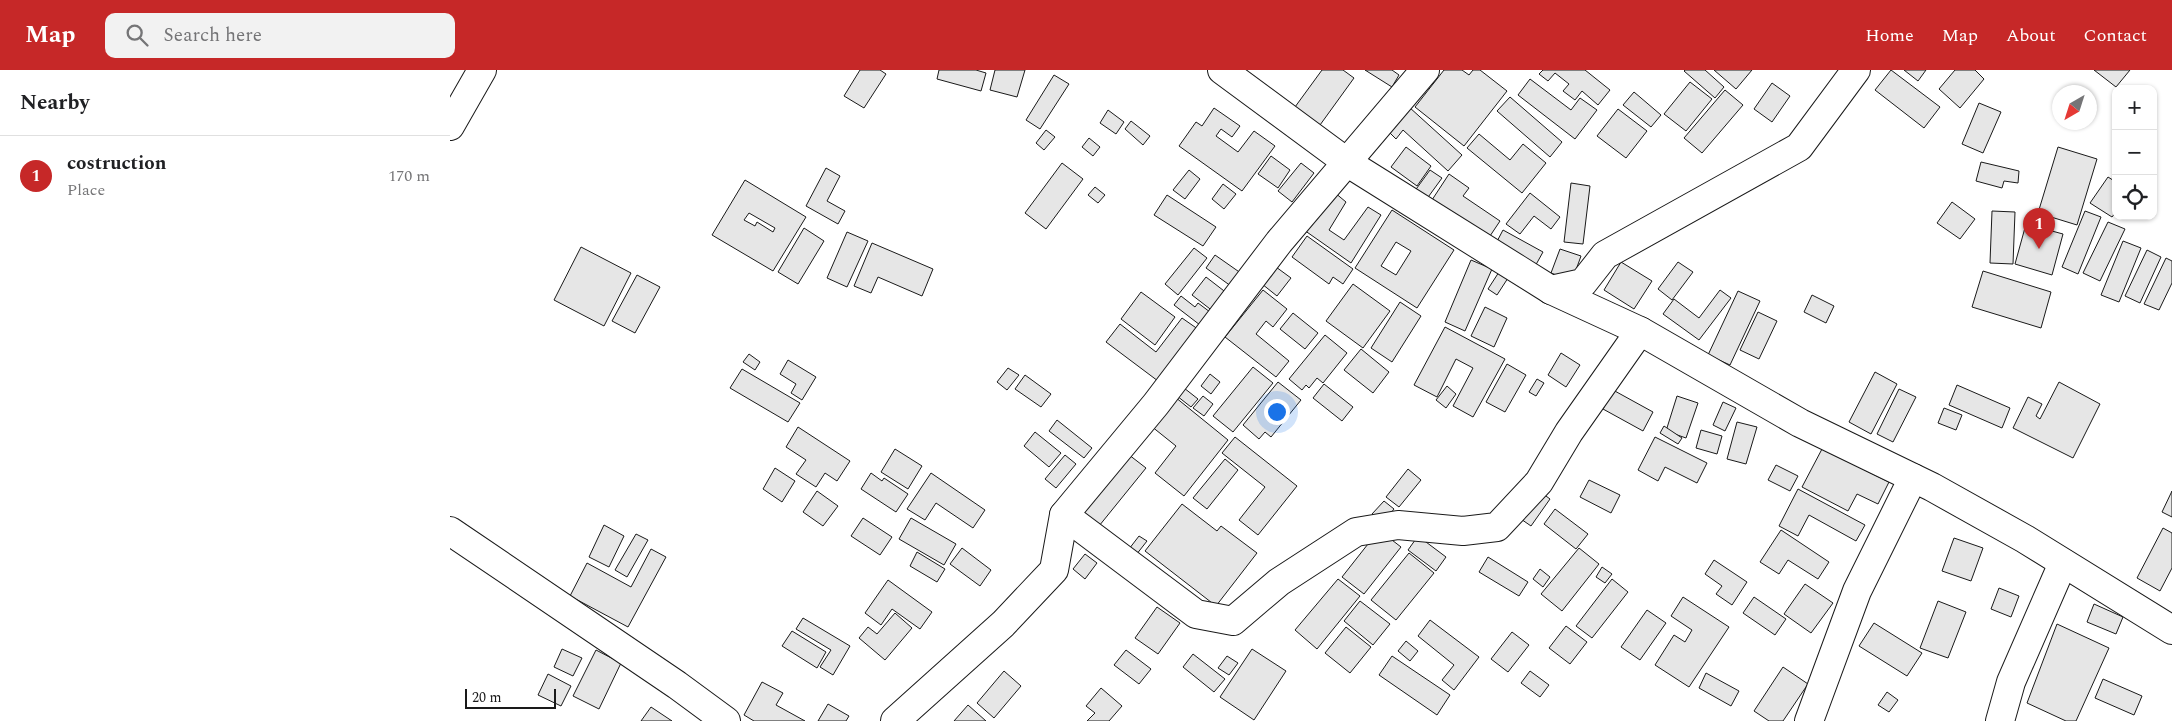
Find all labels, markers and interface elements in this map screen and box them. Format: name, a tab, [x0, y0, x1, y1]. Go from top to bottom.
search box	[105, 13, 455, 58]
text: Map	[25, 17, 75, 53]
icon: search	[123, 21, 151, 49]
text: Search here	[163, 21, 262, 50]
text: Home	[1865, 22, 1914, 49]
text: Map	[1942, 22, 1978, 49]
text: About	[2006, 22, 2056, 49]
text: Contact	[2084, 22, 2147, 49]
north arrow	[2052, 85, 2097, 130]
map controls	[2112, 85, 2157, 220]
button: +	[2112, 85, 2157, 130]
text: Nearby	[20, 87, 90, 119]
button: −	[2112, 130, 2157, 175]
text: costruction	[67, 149, 166, 178]
text: 1	[32, 164, 40, 188]
text: 170 m	[388, 164, 430, 188]
button: locate	[2112, 175, 2157, 220]
text: Place	[67, 178, 105, 202]
pin: 1	[2023, 208, 2055, 249]
your location	[1264, 399, 1290, 425]
scale bar	[465, 686, 556, 709]
text: 20 m	[472, 687, 502, 708]

